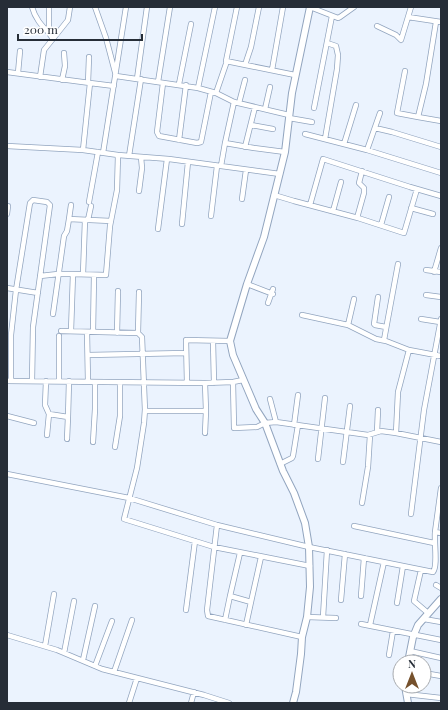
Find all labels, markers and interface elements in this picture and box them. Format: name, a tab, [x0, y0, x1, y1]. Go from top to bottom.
scale bar	[18, 16, 142, 42]
text: 200 m	[24, 21, 58, 37]
north arrow	[392, 654, 432, 694]
text: N	[408, 656, 416, 671]

